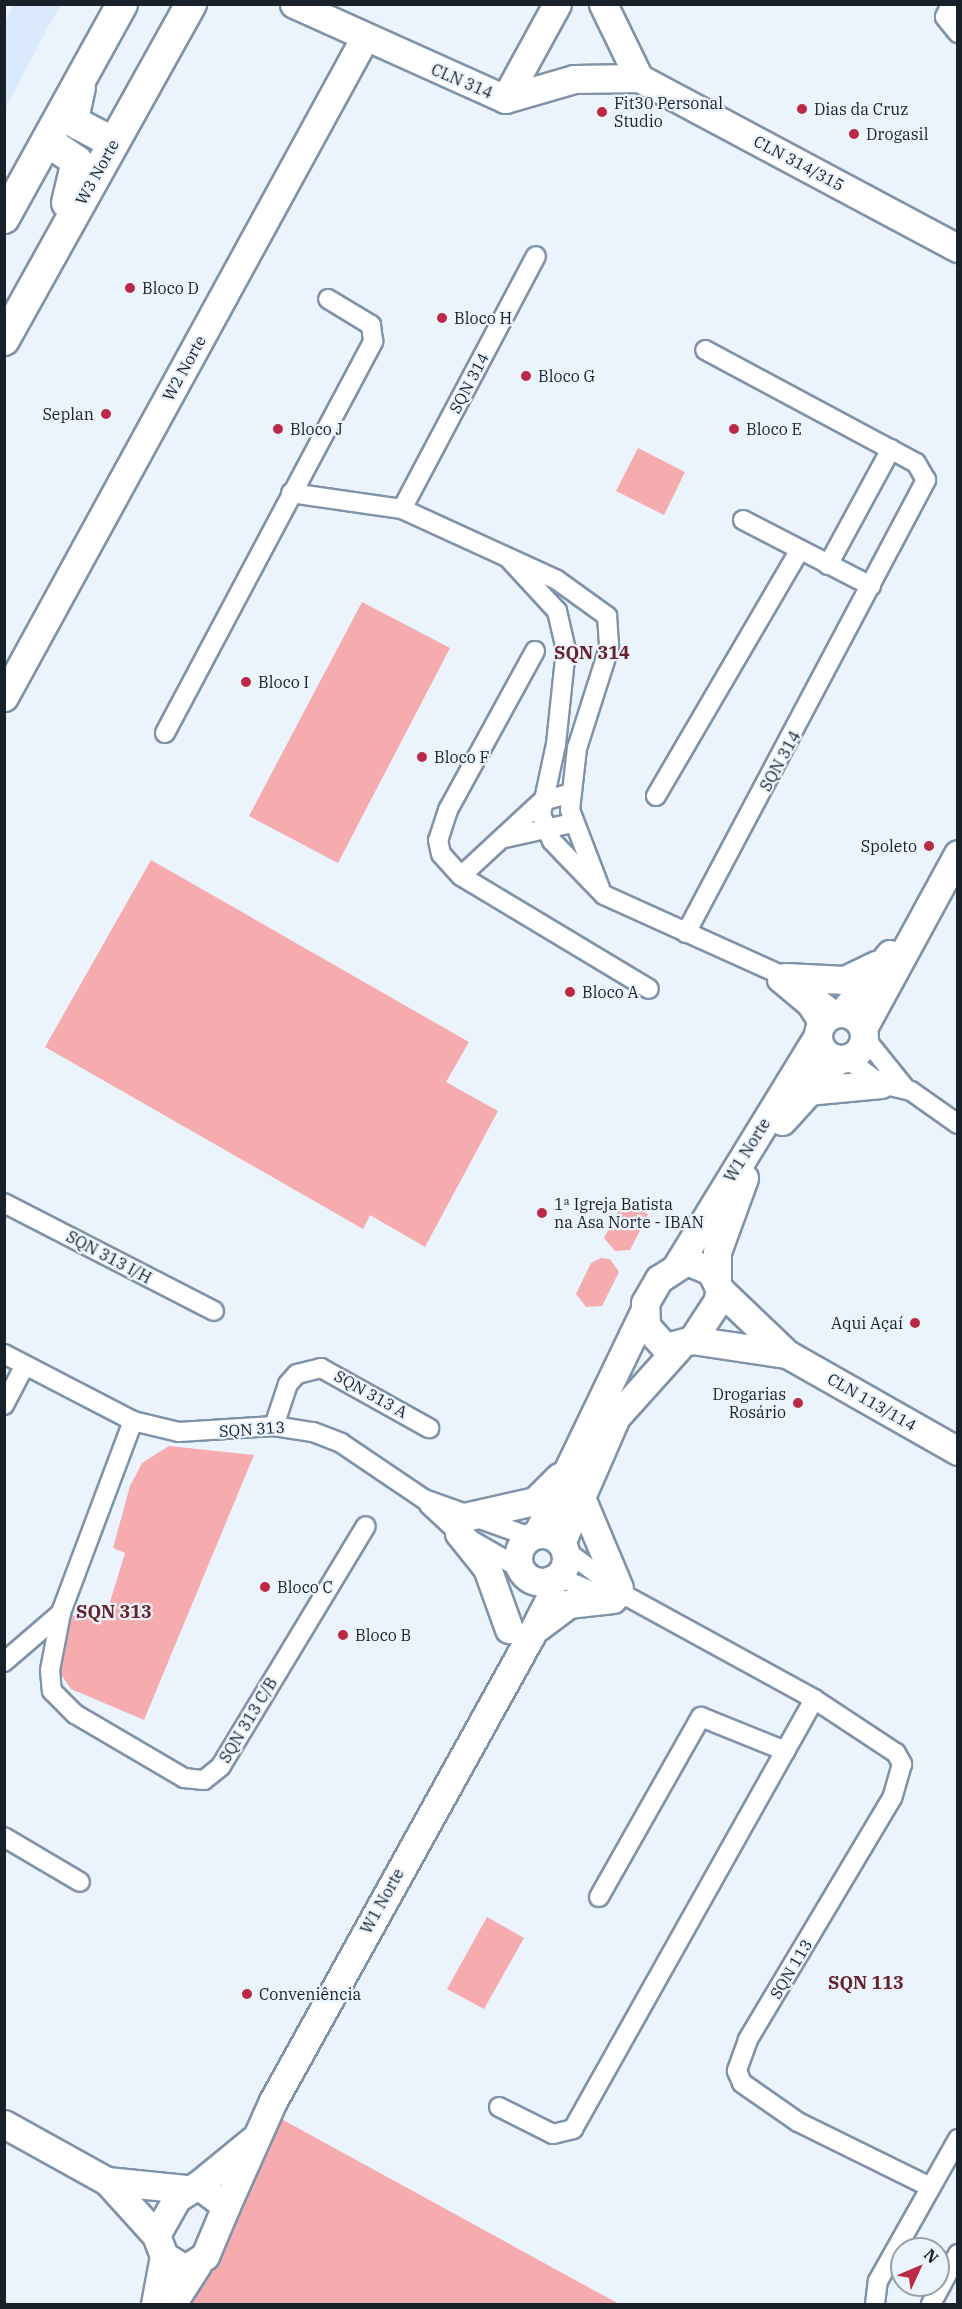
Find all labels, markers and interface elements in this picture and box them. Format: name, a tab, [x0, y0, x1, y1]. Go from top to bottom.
street label: CLN 314	[428, 59, 496, 103]
place label: Fit30 Personal Studio	[614, 93, 723, 131]
place label: Dias da Cruz	[814, 99, 908, 119]
marker: Dias da Cruz	[795, 102, 809, 116]
marker: Fit30 Personal Studio	[595, 105, 609, 119]
place label: Drogasil	[866, 124, 928, 144]
marker: Drogasil	[847, 127, 861, 141]
street label: CLN 314/315	[751, 131, 847, 195]
street label: W3 Norte	[71, 136, 123, 208]
place label: Bloco D	[142, 278, 199, 298]
marker: Bloco D	[123, 281, 137, 295]
place label: Bloco H	[454, 308, 512, 328]
marker: Bloco H	[435, 311, 449, 325]
street label: W2 Norte	[158, 332, 210, 404]
street label: SQN 314	[445, 349, 493, 417]
place label: Bloco G	[538, 366, 595, 386]
marker: Bloco G	[519, 369, 533, 383]
place label: Seplan	[42, 404, 94, 424]
marker: Seplan	[99, 407, 113, 421]
place label: Bloco J	[290, 419, 343, 439]
place label: Bloco E	[746, 419, 802, 439]
marker: Bloco J	[271, 422, 285, 436]
marker: Bloco E	[727, 422, 741, 436]
district label: SQN 314	[554, 642, 630, 664]
place label: Bloco I	[258, 672, 309, 692]
marker: Bloco I	[239, 675, 253, 689]
street label: SQN 314	[756, 728, 804, 794]
place label: Bloco F	[434, 747, 490, 767]
marker: Bloco F	[415, 750, 429, 764]
place label: Spoleto	[861, 836, 917, 856]
marker: Spoleto	[922, 839, 936, 853]
place label: Bloco A	[582, 982, 639, 1002]
marker: Bloco A	[563, 985, 577, 999]
street label: W1 Norte	[720, 1115, 774, 1185]
place label: 1ª Igreja Batista na Asa Norte - IBAN	[554, 1194, 704, 1232]
marker: 1ª Igreja Batista na Asa Norte - IBAN	[535, 1206, 549, 1220]
street label: SQN 313 I/H	[63, 1227, 155, 1287]
place label: Aqui Açaí	[831, 1313, 903, 1333]
marker: Aqui Açaí	[908, 1316, 922, 1330]
street label: SQN 313 A	[331, 1366, 411, 1422]
street label: CLN 113/114	[824, 1369, 920, 1435]
place label: Drogarias Rosário	[713, 1384, 786, 1422]
marker: Drogarias Rosário	[791, 1396, 805, 1410]
street label: SQN 313	[218, 1417, 286, 1441]
place label: Bloco C	[277, 1577, 333, 1597]
marker: Bloco C	[258, 1580, 272, 1594]
district label: SQN 313	[76, 1601, 152, 1623]
place label: Bloco B	[355, 1625, 411, 1645]
marker: Bloco B	[336, 1628, 350, 1642]
street label: SQN 313 C/B	[215, 1674, 281, 1766]
street label: W1 Norte	[356, 1865, 408, 1937]
street label: SQN 113	[766, 1936, 816, 2002]
district label: SQN 113	[828, 1972, 904, 1994]
place label: Conveniência	[259, 1984, 361, 2004]
marker: Conveniência	[240, 1987, 254, 2001]
north arrow	[890, 2237, 950, 2297]
text: N	[920, 2244, 943, 2267]

